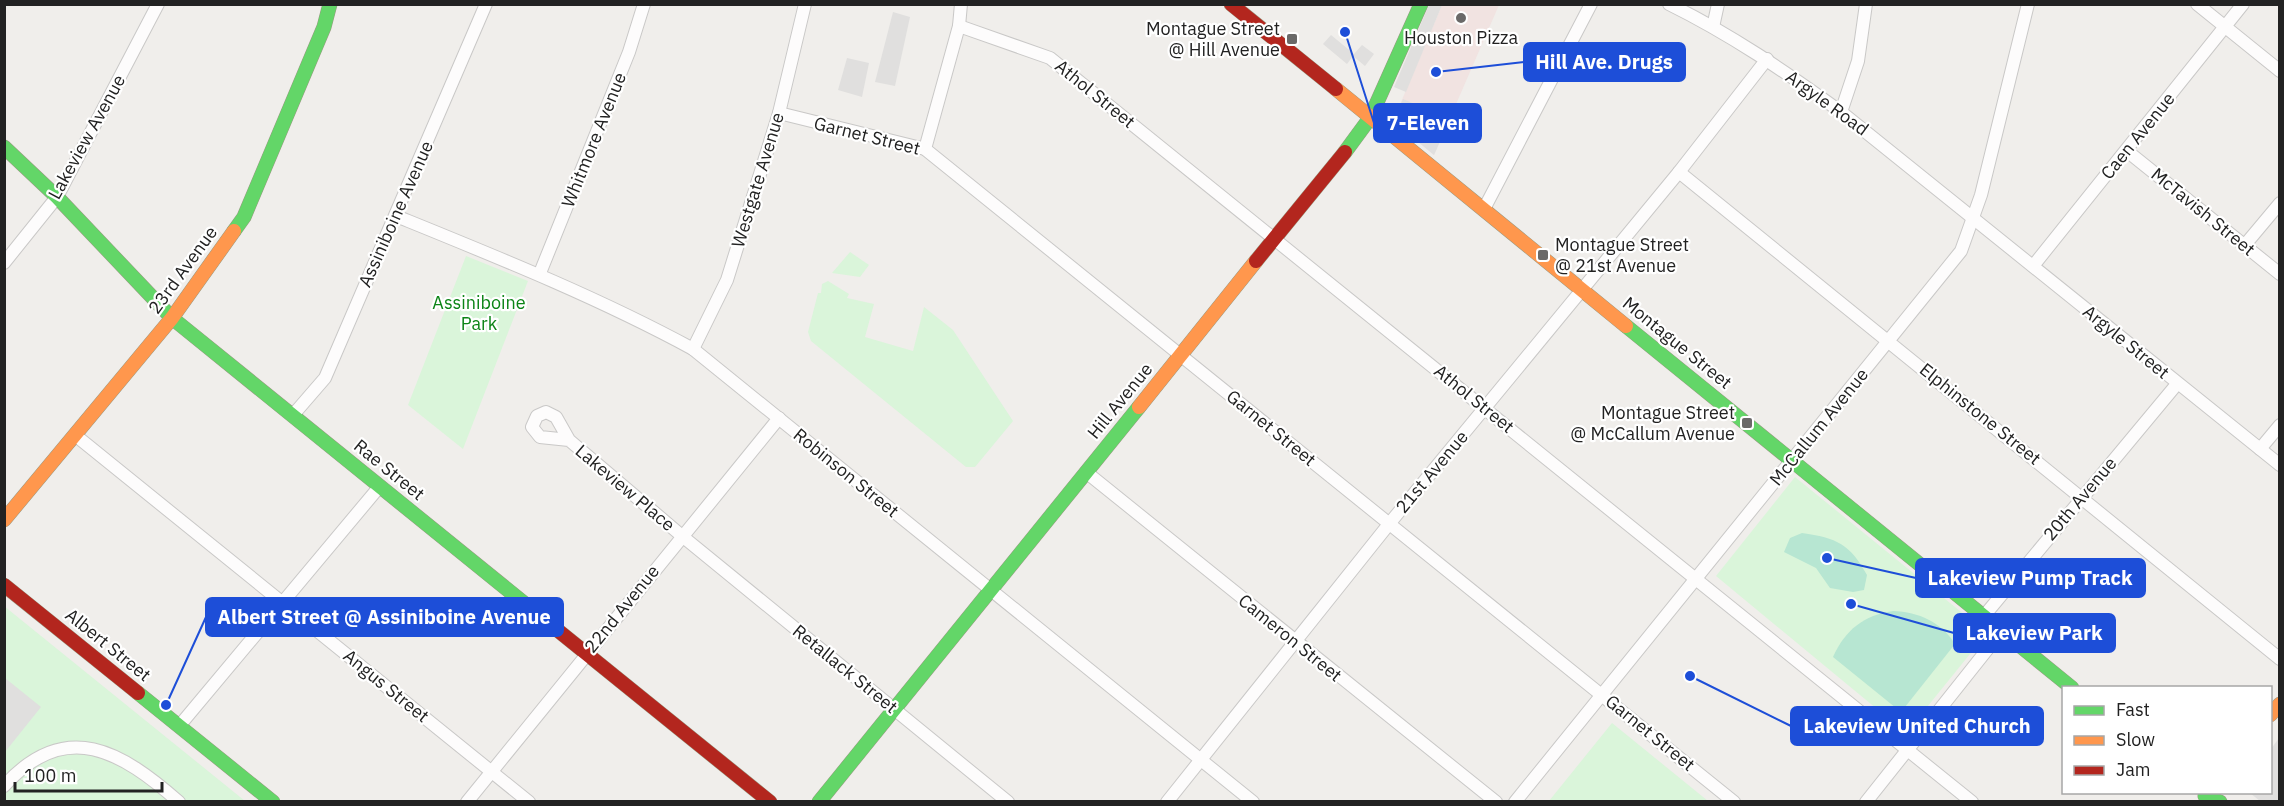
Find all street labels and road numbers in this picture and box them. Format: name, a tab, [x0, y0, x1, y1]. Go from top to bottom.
street label: Athol Street	[1051, 54, 1140, 133]
street label: Argyle Road	[1781, 65, 1873, 140]
street label: Whitmore Avenue	[556, 69, 631, 211]
street label: Lakeview Avenue	[43, 70, 130, 203]
street label: Caen Avenue	[2096, 87, 2180, 184]
street label: Westgate Avenue	[726, 109, 789, 250]
street label: Garnet Street	[812, 111, 923, 160]
street label: Assiniboine Avenue	[353, 137, 438, 290]
street label: McTavish Street	[2147, 163, 2260, 261]
street label: 23rd Avenue	[143, 221, 222, 318]
street label: Montague Street	[1618, 292, 1737, 394]
street label: Argyle Street	[2078, 300, 2174, 383]
street label: Hill Avenue	[1082, 358, 1157, 443]
street label: Elphinstone Street	[1915, 358, 2046, 470]
street label: Athol Street	[1430, 359, 1519, 438]
street label: McCallum Avenue	[1764, 363, 1873, 490]
street label: Garnet Street	[1222, 384, 1321, 471]
street label: Robinson Street	[789, 423, 904, 522]
street label: 21st Avenue	[1390, 426, 1473, 518]
street label: Rae Street	[349, 434, 429, 505]
street label: Lakeview Place	[571, 439, 680, 536]
street label: 20th Avenue	[2038, 452, 2121, 545]
street label: 22nd Avenue	[579, 560, 664, 657]
street label: Cameron Street	[1234, 589, 1347, 686]
street label: Albert Street	[61, 603, 156, 686]
street label: Retallack Street	[788, 619, 903, 718]
street label: Angus Street	[339, 644, 434, 727]
street label: Garnet Street	[1601, 689, 1700, 776]

